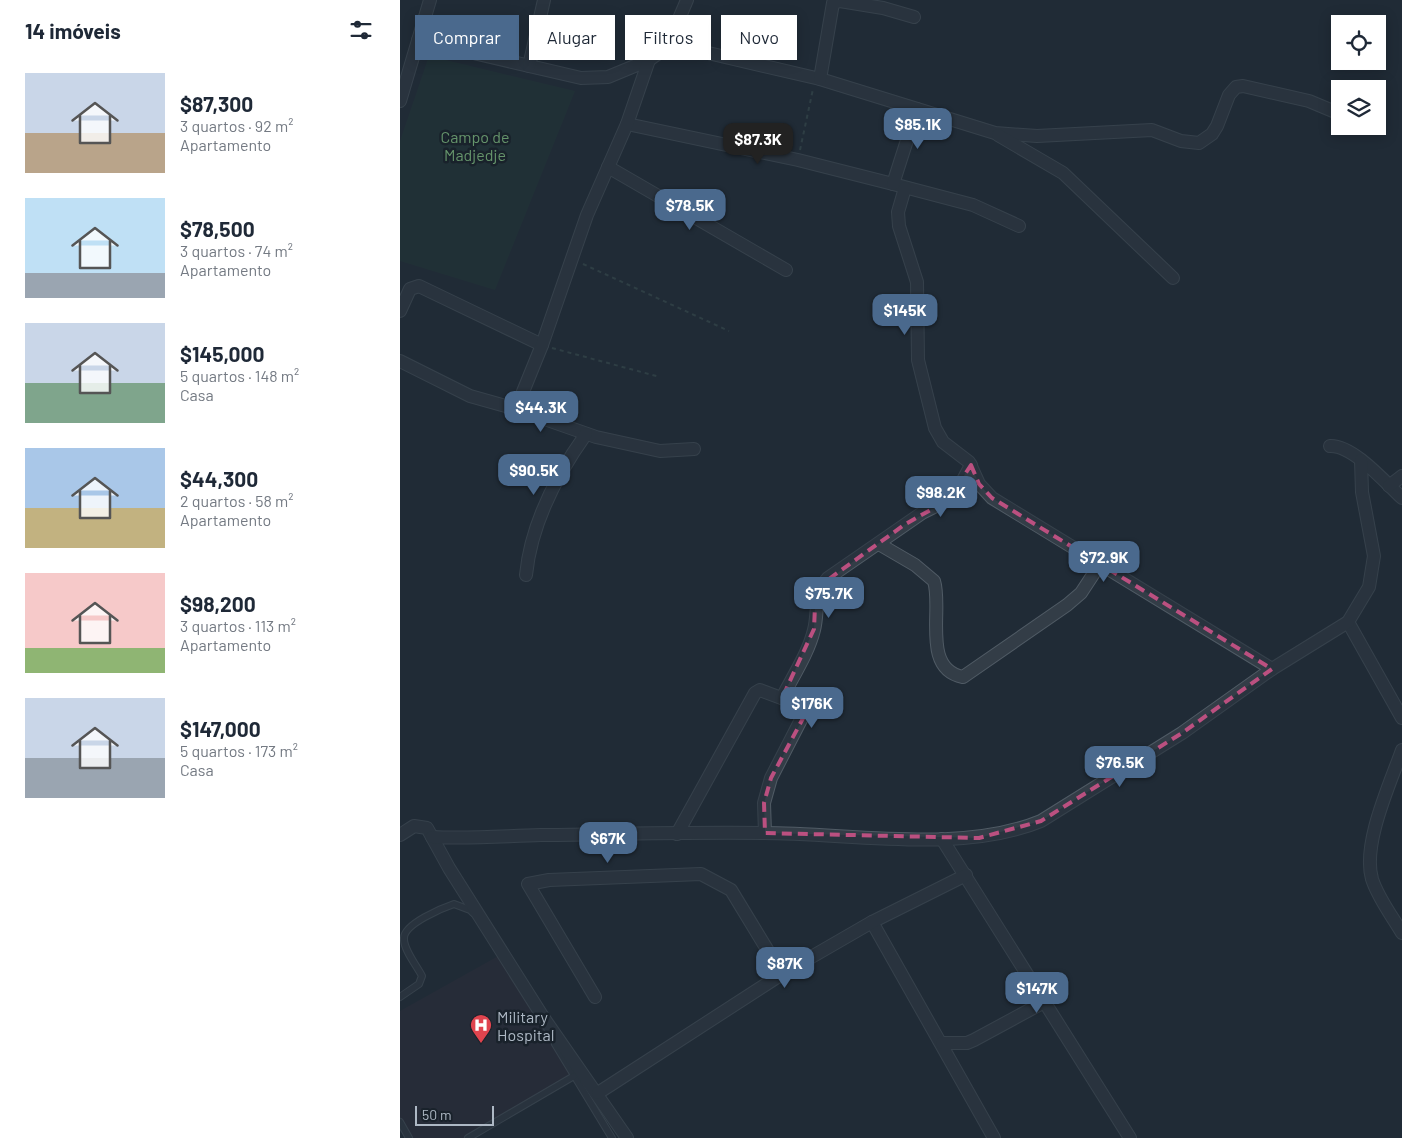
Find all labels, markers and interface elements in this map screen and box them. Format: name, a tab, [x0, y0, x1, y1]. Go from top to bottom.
chip: Comprar	[415, 15, 519, 60]
chip: Alugar	[529, 15, 615, 60]
chip: Filtros	[625, 15, 711, 60]
chip: Novo	[721, 15, 797, 60]
map controls	[1331, 15, 1386, 135]
button: locate	[1331, 15, 1386, 70]
icon: filters	[347, 16, 375, 44]
text: 14 imóveis	[25, 18, 121, 43]
button: layers	[1331, 80, 1386, 135]
text: $87,300	[180, 91, 253, 116]
icon: home	[65, 93, 125, 153]
pin: $85.1K	[877, 108, 959, 150]
text: $85.1K	[895, 114, 941, 133]
text: 3 quartos · 92 m²	[180, 116, 293, 135]
pin: $87.3K	[717, 122, 799, 165]
park label: Campo de Madjedje	[441, 127, 509, 164]
text: $87.3K	[734, 129, 782, 148]
text: Apartamento	[180, 135, 271, 154]
pin: $78.5K	[649, 188, 731, 231]
text: $78.5K	[666, 195, 714, 214]
text: $78,500	[180, 216, 255, 241]
icon: home	[65, 218, 125, 278]
text: 3 quartos · 74 m²	[180, 241, 293, 260]
text: Apartamento	[180, 260, 271, 279]
pin: $145K	[870, 294, 940, 336]
text: $145K	[883, 300, 927, 319]
text: $145,000	[180, 341, 264, 366]
icon: home	[65, 343, 125, 403]
text: 5 quartos · 148 m²	[180, 366, 299, 385]
text: Casa	[180, 385, 214, 404]
pin: $44.3K	[500, 390, 582, 433]
text: $44.3K	[515, 397, 567, 416]
pin: $90.5K	[493, 454, 575, 496]
text: $90.5K	[509, 460, 559, 479]
text: $44,300	[180, 466, 258, 491]
icon: home	[65, 468, 125, 528]
pin: $98.2K	[900, 476, 982, 518]
text: $98.2K	[916, 482, 966, 501]
text: 2 quartos · 58 m²	[180, 491, 293, 510]
text: Apartamento	[180, 510, 271, 529]
pin: $72.9K	[1063, 540, 1145, 583]
text: $72.9K	[1080, 547, 1128, 566]
pin: $75.7K	[788, 576, 870, 619]
text: $75.7K	[805, 583, 853, 602]
text: $98,200	[180, 591, 256, 616]
icon: home	[65, 593, 125, 653]
text: 3 quartos · 113 m²	[180, 616, 296, 635]
text: Apartamento	[180, 635, 271, 654]
pin: $176K	[777, 686, 847, 729]
text: $176K	[791, 693, 833, 712]
text: $147,000	[180, 716, 261, 741]
icon: home	[65, 718, 125, 778]
text: 5 quartos · 173 m²	[180, 741, 298, 760]
pin: $76.5K	[1079, 746, 1161, 788]
text: $76.5K	[1096, 752, 1144, 771]
text: Casa	[180, 760, 214, 779]
pin: $67K	[578, 822, 638, 864]
text: $67K	[590, 828, 626, 847]
pin: $87K	[755, 946, 815, 989]
text: $87K	[767, 953, 803, 972]
pin: $147K	[1002, 972, 1072, 1014]
text: $147K	[1016, 978, 1058, 997]
place label: Military Hospital	[497, 1007, 554, 1044]
hospital icon: Military Hospital	[469, 1013, 493, 1044]
scale bar	[415, 1103, 494, 1126]
text: 50 m	[422, 1106, 451, 1123]

